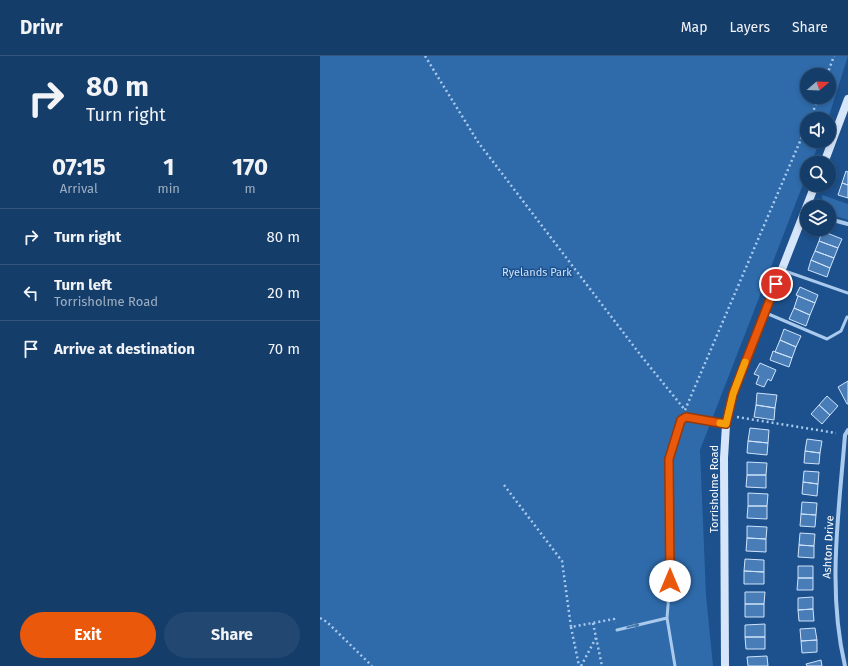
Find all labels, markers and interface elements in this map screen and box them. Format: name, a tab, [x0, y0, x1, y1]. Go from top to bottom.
text: Drivr	[20, 16, 63, 39]
text: Map	[681, 19, 707, 36]
text: Layers	[729, 19, 770, 36]
text: Share	[792, 19, 828, 36]
north arrow	[800, 68, 836, 104]
map controls	[800, 68, 836, 236]
text: 80 m	[86, 70, 149, 103]
icon: right	[20, 72, 72, 124]
text: Turn right	[86, 104, 166, 126]
button: sound	[800, 112, 836, 148]
text: 07:15	[52, 153, 106, 181]
text: 1	[163, 153, 174, 181]
text: 170	[232, 153, 268, 181]
button: search	[800, 156, 836, 192]
text: Arrival	[60, 181, 98, 196]
text: min	[158, 181, 180, 196]
text: m	[244, 181, 256, 196]
button: layers	[800, 200, 836, 236]
icon: right	[20, 226, 42, 248]
text: Turn right	[54, 228, 121, 246]
text: 80 m	[267, 228, 300, 246]
park label: Ryelands Park	[502, 266, 572, 279]
pin	[759, 267, 793, 301]
icon: arrive	[765, 273, 787, 295]
text: Turn left	[54, 276, 112, 294]
icon: left	[20, 282, 42, 304]
text: 20 m	[267, 284, 300, 302]
text: Torrisholme Road	[54, 294, 158, 309]
icon: arrive	[20, 338, 42, 360]
text: Arrive at destination	[54, 340, 195, 358]
text: 70 m	[268, 340, 300, 358]
street label: Torrisholme Road	[708, 445, 721, 533]
street label: Ashton Drive	[820, 515, 837, 579]
position arrow	[649, 560, 691, 602]
button: Exit	[20, 612, 156, 658]
button: Share	[164, 612, 300, 658]
one-way arrow	[626, 622, 639, 629]

